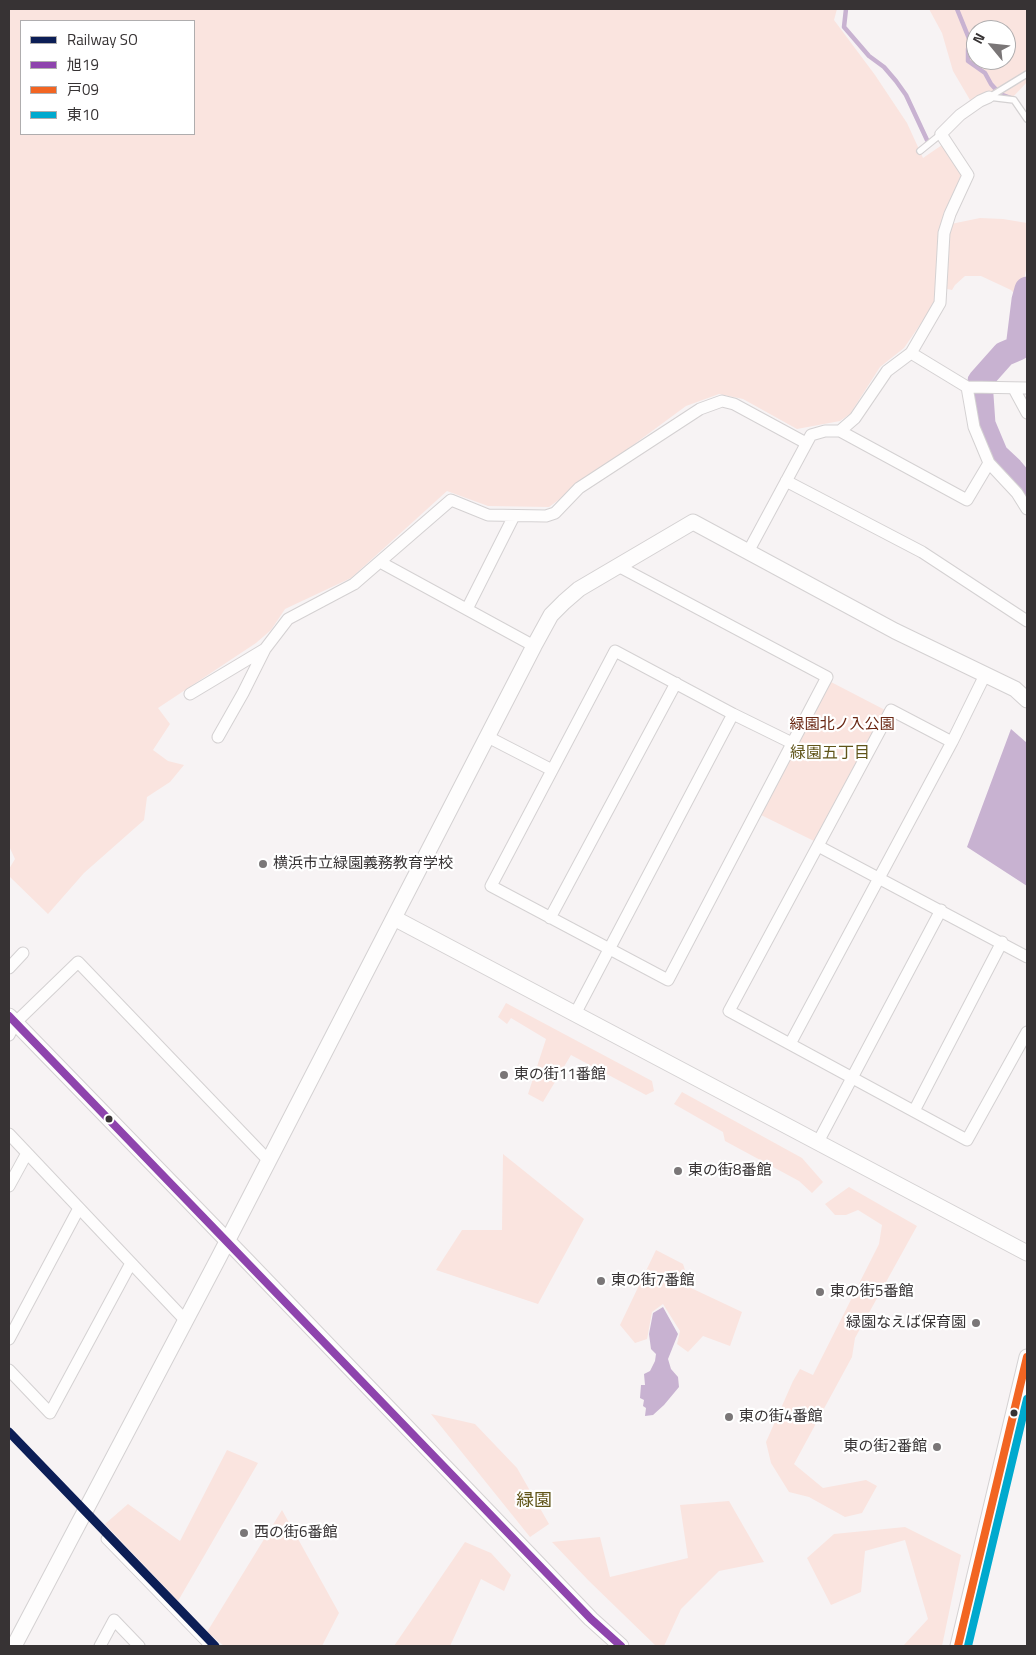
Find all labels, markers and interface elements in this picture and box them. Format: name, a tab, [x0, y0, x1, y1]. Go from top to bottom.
legend	[20, 20, 195, 135]
north arrow	[966, 20, 1016, 70]
text: Railway SO	[67, 28, 138, 51]
text: N	[967, 29, 990, 47]
text: 旭19	[67, 53, 99, 76]
text: 戸09	[67, 78, 99, 101]
text: 東10	[67, 103, 99, 126]
park label: 緑園北ノ入公園	[790, 716, 894, 734]
district label: 緑園五丁目	[790, 744, 870, 764]
place label: 横浜市立緑園義務教育学校	[273, 855, 453, 873]
marker: 横浜市立緑園義務教育学校	[257, 858, 269, 870]
place label: 東の街11番館	[514, 1066, 606, 1084]
marker: 東の街11番館	[498, 1069, 510, 1081]
unlabelled marker	[104, 1114, 114, 1124]
place label: 東の街8番館	[688, 1162, 771, 1180]
marker: 東の街8番館	[672, 1165, 684, 1177]
place label: 東の街7番館	[611, 1272, 694, 1290]
marker: 東の街7番館	[595, 1275, 607, 1287]
place label: 東の街5番館	[830, 1283, 913, 1301]
marker: 東の街5番館	[814, 1286, 826, 1298]
place label: 緑園なえば保育園	[846, 1314, 966, 1332]
marker: 緑園なえば保育園	[970, 1317, 982, 1329]
place label: 東の街4番館	[739, 1408, 822, 1426]
unlabelled marker	[1009, 1408, 1019, 1418]
marker: 東の街4番館	[723, 1411, 735, 1423]
place label: 東の街2番館	[844, 1438, 927, 1456]
marker: 東の街2番館	[931, 1441, 943, 1453]
district label: 緑園	[516, 1491, 552, 1513]
place label: 西の街6番館	[254, 1524, 337, 1542]
marker: 西の街6番館	[238, 1527, 250, 1539]

